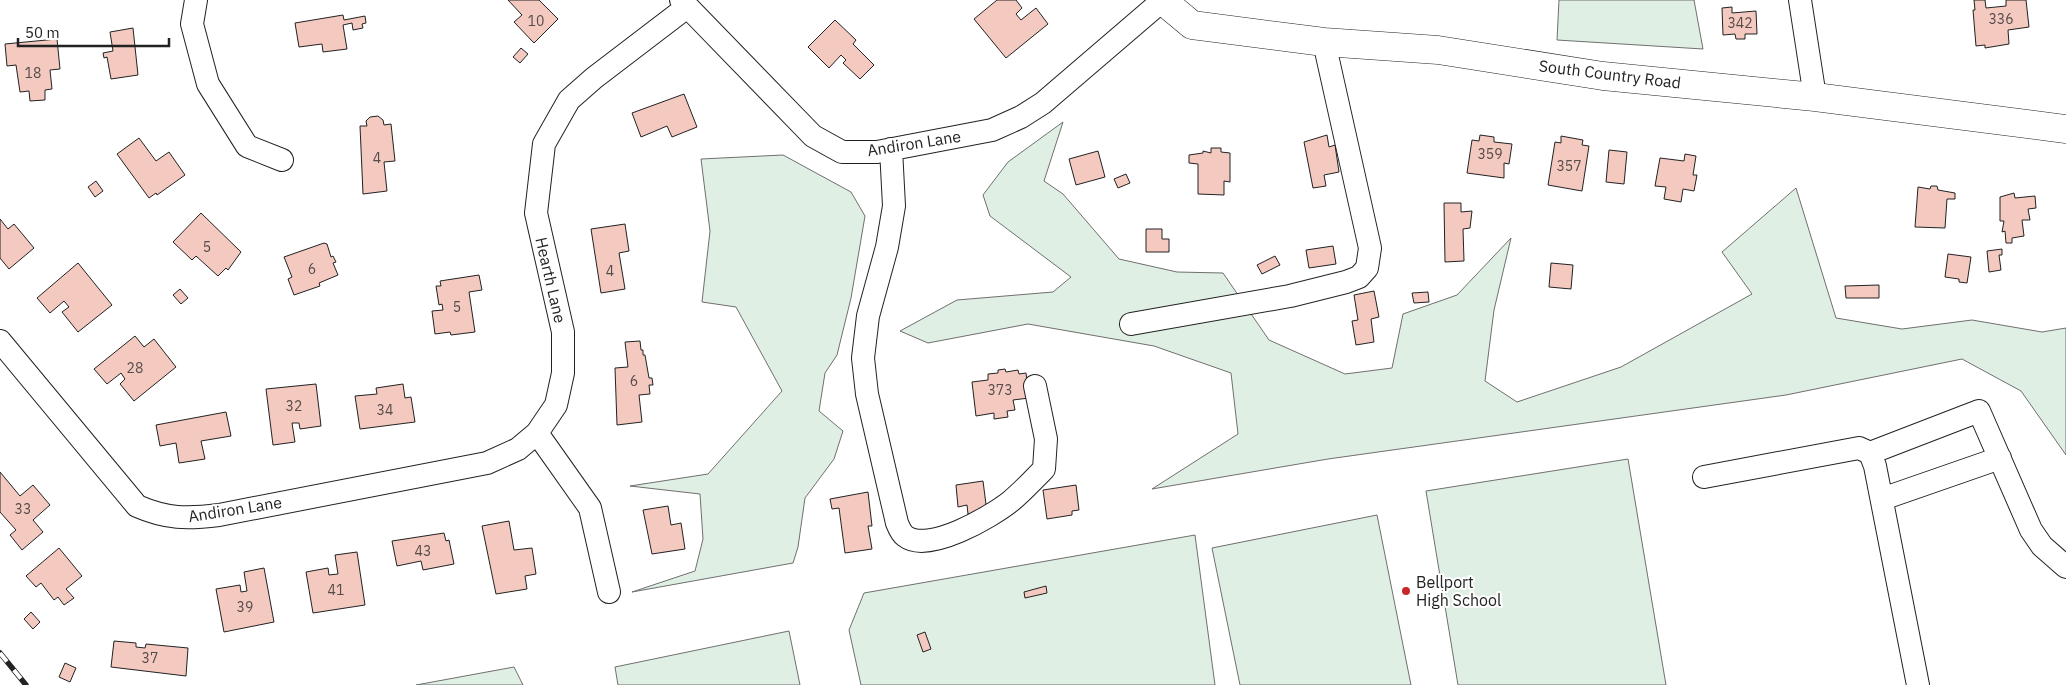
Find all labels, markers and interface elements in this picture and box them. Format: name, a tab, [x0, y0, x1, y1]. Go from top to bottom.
house number: 336	[1988, 10, 2014, 28]
house number: 10	[528, 12, 544, 30]
house number: 342	[1727, 14, 1753, 32]
scale bar	[18, 15, 169, 47]
text: 50 m	[25, 23, 60, 42]
street label: South Country Road	[1538, 55, 1682, 93]
house number: 18	[25, 64, 41, 82]
street label: Andiron Lane	[866, 126, 963, 160]
house number: 359	[1477, 145, 1503, 163]
house number: 4	[373, 149, 381, 167]
house number: 357	[1556, 157, 1582, 175]
street label: Hearth Lane	[531, 235, 571, 325]
house number: 5	[203, 238, 211, 256]
house number: 6	[308, 260, 316, 278]
house number: 4	[606, 262, 614, 280]
house number: 5	[453, 298, 461, 316]
house number: 28	[127, 359, 143, 377]
house number: 6	[630, 372, 638, 390]
house number: 373	[987, 381, 1013, 399]
house number: 32	[286, 397, 302, 415]
house number: 34	[377, 401, 393, 419]
street label: Andiron Lane	[187, 492, 284, 526]
house number: 33	[15, 500, 31, 518]
house number: 43	[415, 542, 431, 560]
place label: Bellport High School	[1416, 572, 1501, 610]
house number: 41	[328, 581, 344, 599]
marker: Bellport High School	[1400, 585, 1412, 597]
house number: 39	[237, 598, 253, 616]
house number: 37	[142, 649, 158, 667]

